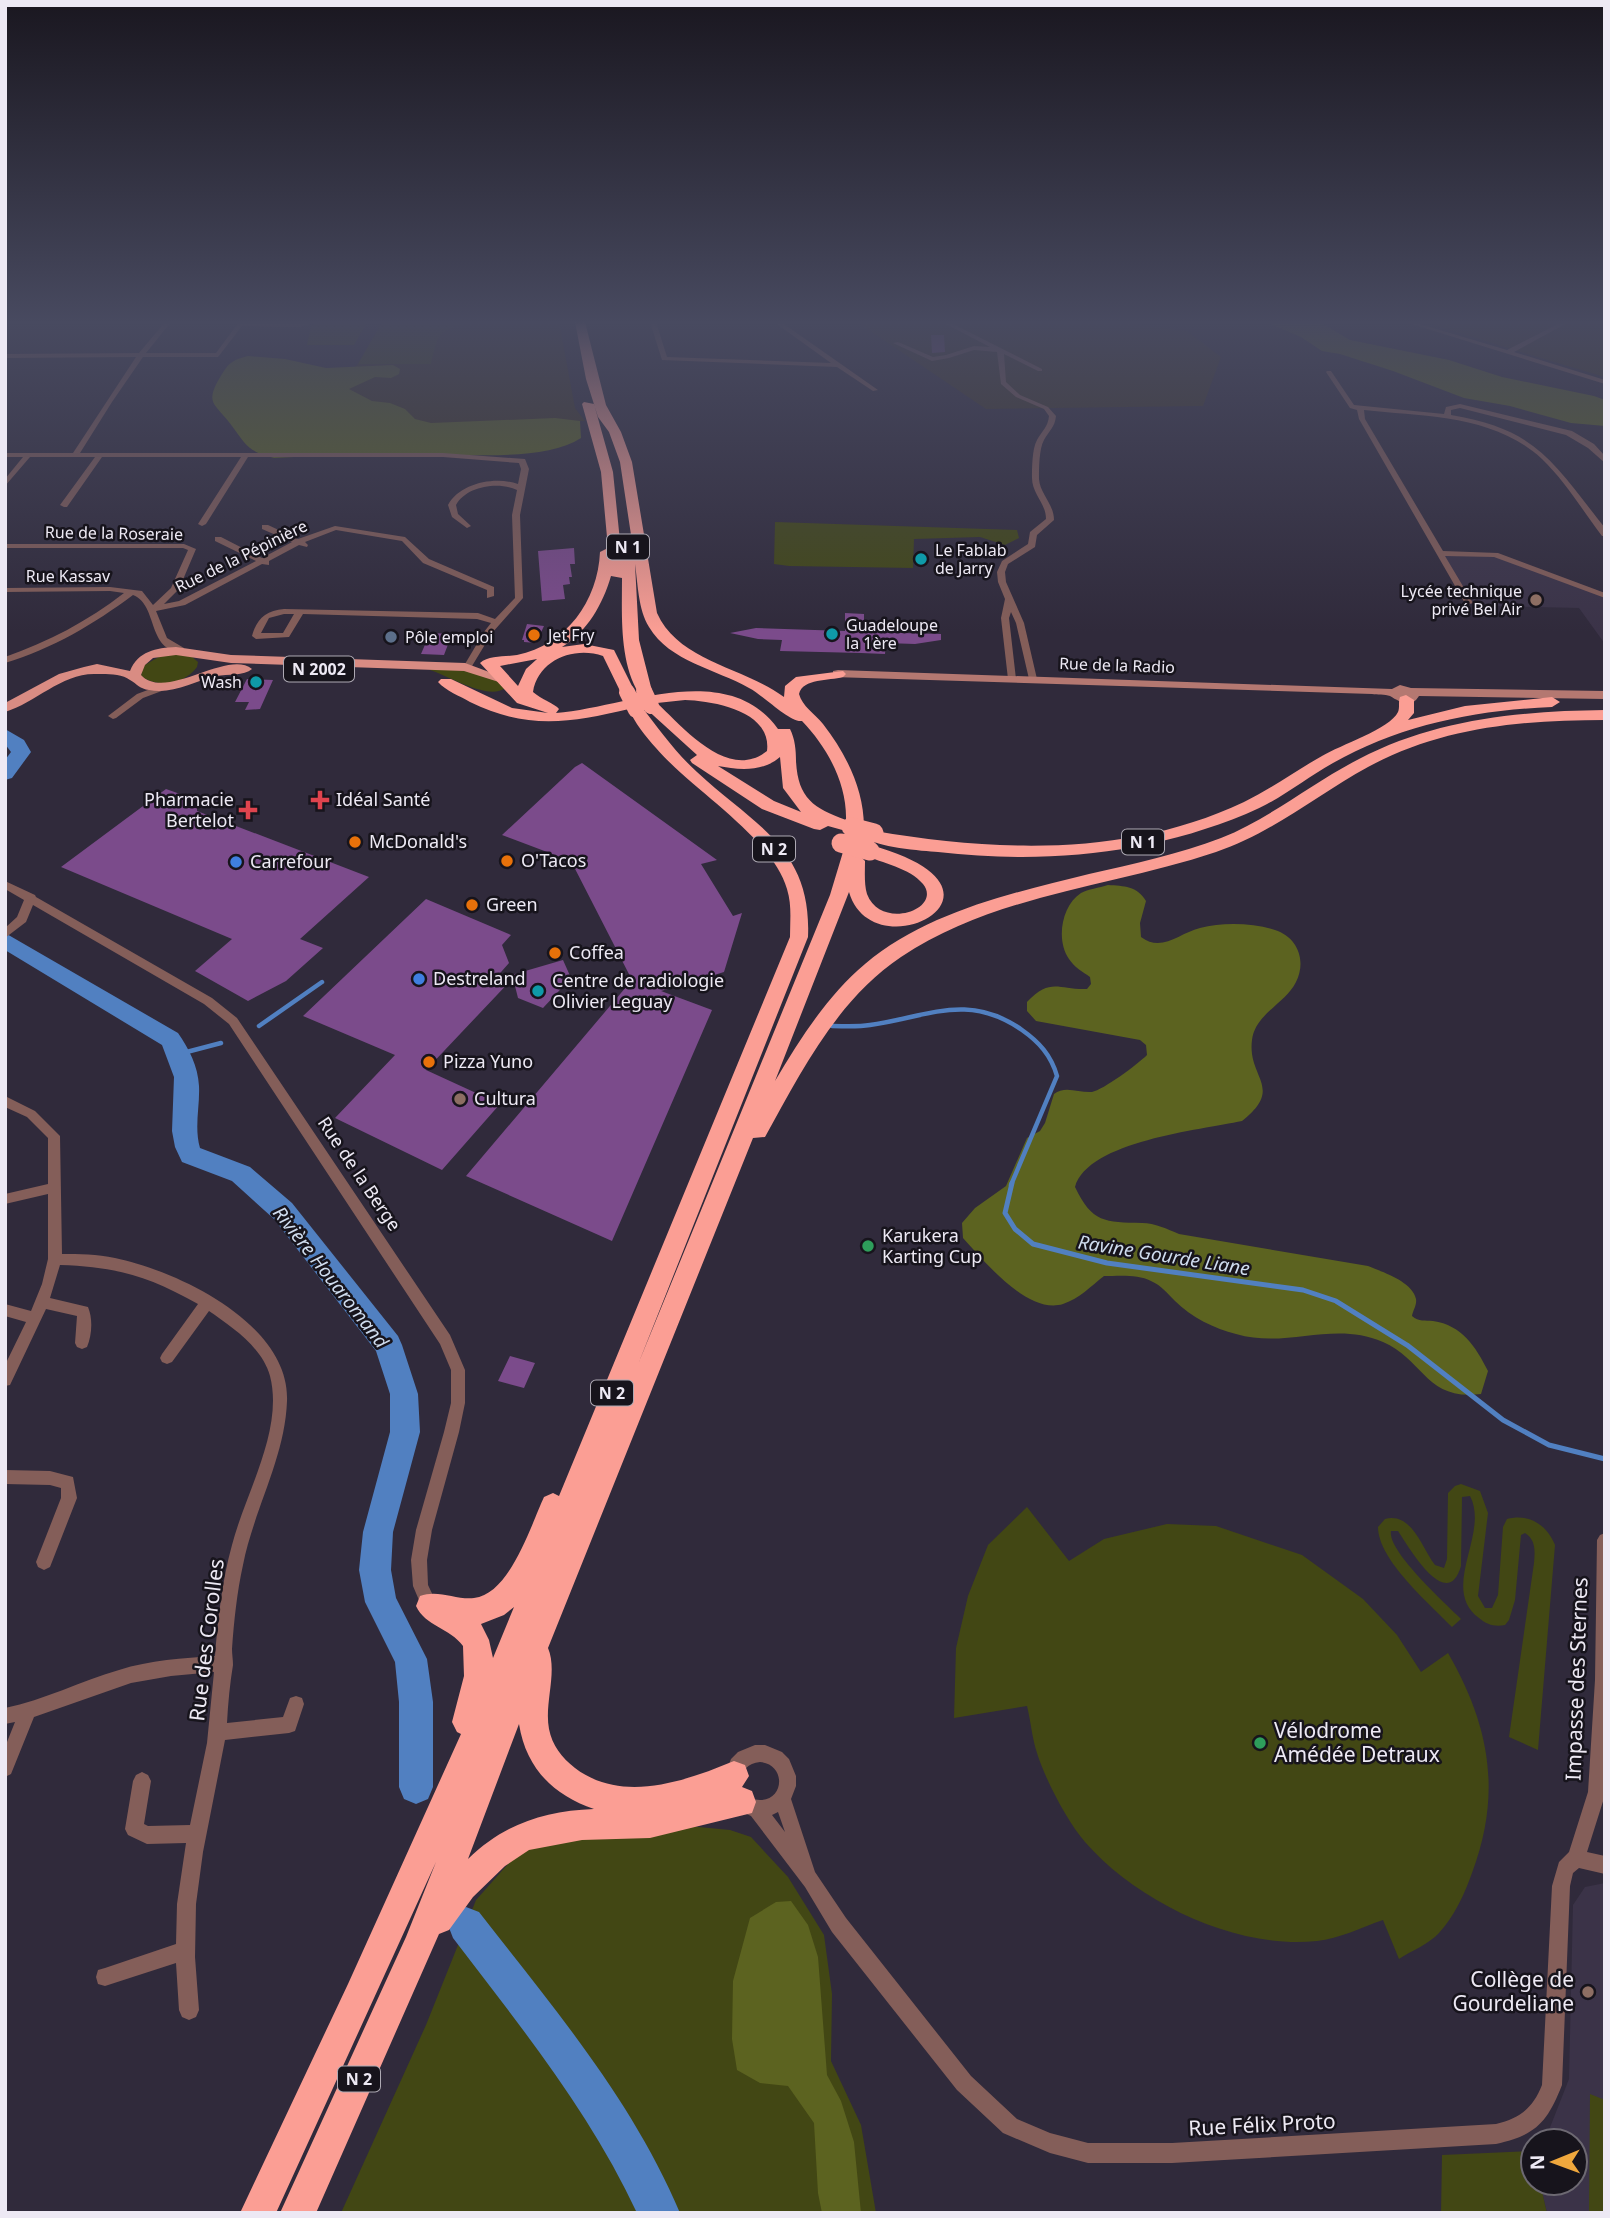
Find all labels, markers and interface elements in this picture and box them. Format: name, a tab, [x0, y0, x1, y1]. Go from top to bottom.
street label: Rue de la Pépinière	[171, 514, 311, 598]
street label: Rue de la Roseraie	[45, 521, 183, 545]
road number: N 1	[607, 534, 649, 560]
place label: Le Fablab de Jarry	[935, 539, 1007, 579]
marker: Le Fablab de Jarry	[913, 551, 929, 567]
street label: Rue Kassav	[26, 565, 111, 587]
place label: Lycée technique privé Bel Air	[1400, 580, 1522, 620]
marker: Lycée technique privé Bel Air	[1528, 592, 1544, 608]
place label: Guadeloupe la 1ère	[846, 614, 938, 654]
place label: Jet Fry	[546, 624, 595, 646]
place label: Pôle emploi	[405, 626, 493, 648]
marker: Guadeloupe la 1ère	[824, 626, 840, 642]
marker: Jet Fry	[526, 627, 542, 643]
marker: Pôle emploi	[383, 629, 399, 645]
street label: Rue de la Radio	[1059, 652, 1175, 678]
road number: N 2002	[284, 656, 354, 682]
place label: Wash	[201, 671, 242, 693]
marker: Wash	[248, 674, 264, 690]
place label: Pharmacie Bertelot	[144, 787, 235, 832]
place label: Idéal Santé	[336, 787, 431, 811]
marker: Idéal Santé	[310, 790, 330, 810]
marker: Pharmacie Bertelot	[240, 802, 256, 818]
place label: McDonald's	[369, 829, 467, 853]
road number: N 1	[1122, 830, 1164, 855]
marker: McDonald's	[347, 834, 363, 850]
road number: N 2	[753, 836, 795, 862]
place label: O'Tacos	[521, 848, 586, 872]
place label: Carrefour	[250, 849, 332, 873]
marker: O'Tacos	[499, 853, 515, 869]
marker: Carrefour	[228, 854, 244, 870]
place label: Green	[486, 892, 538, 916]
marker: Green	[464, 897, 480, 913]
place label: Coffea	[569, 940, 624, 964]
marker: Coffea	[547, 945, 563, 961]
place label: Destreland	[433, 966, 526, 990]
place label: Centre de radiologie Olivier Leguay	[552, 968, 724, 1013]
marker: Destreland	[411, 971, 427, 987]
marker: Centre de radiologie Olivier Leguay	[530, 983, 546, 999]
place label: Pizza Yuno	[443, 1049, 533, 1073]
marker: Pizza Yuno	[421, 1054, 437, 1070]
place label: Cultura	[474, 1086, 536, 1110]
marker: Cultura	[452, 1091, 468, 1107]
street label: Rue de la Berge	[313, 1112, 407, 1235]
water label: Rivière Houaromand	[267, 1201, 395, 1354]
place label: Karukera Karting Cup	[882, 1223, 982, 1268]
water label: Ravine Gourde Liane	[1076, 1229, 1252, 1281]
marker: Karukera Karting Cup	[860, 1238, 876, 1254]
road number: N 2	[591, 1380, 633, 1406]
street label: Rue des Corolles	[182, 1557, 230, 1723]
street label: Impasse des Sternes	[1558, 1577, 1594, 1781]
place label: Vélodrome Amédée Detraux	[1274, 1716, 1440, 1768]
marker: Vélodrome Amédée Detraux	[1252, 1735, 1268, 1751]
place label: Collège de Gourdeliane	[1453, 1965, 1574, 2017]
marker: Collège de Gourdeliane	[1580, 1984, 1596, 2000]
road number: N 2	[338, 2066, 380, 2092]
street label: Rue Félix Proto	[1188, 2106, 1336, 2142]
north arrow	[1519, 2127, 1589, 2197]
text: N	[1524, 2154, 1550, 2170]

